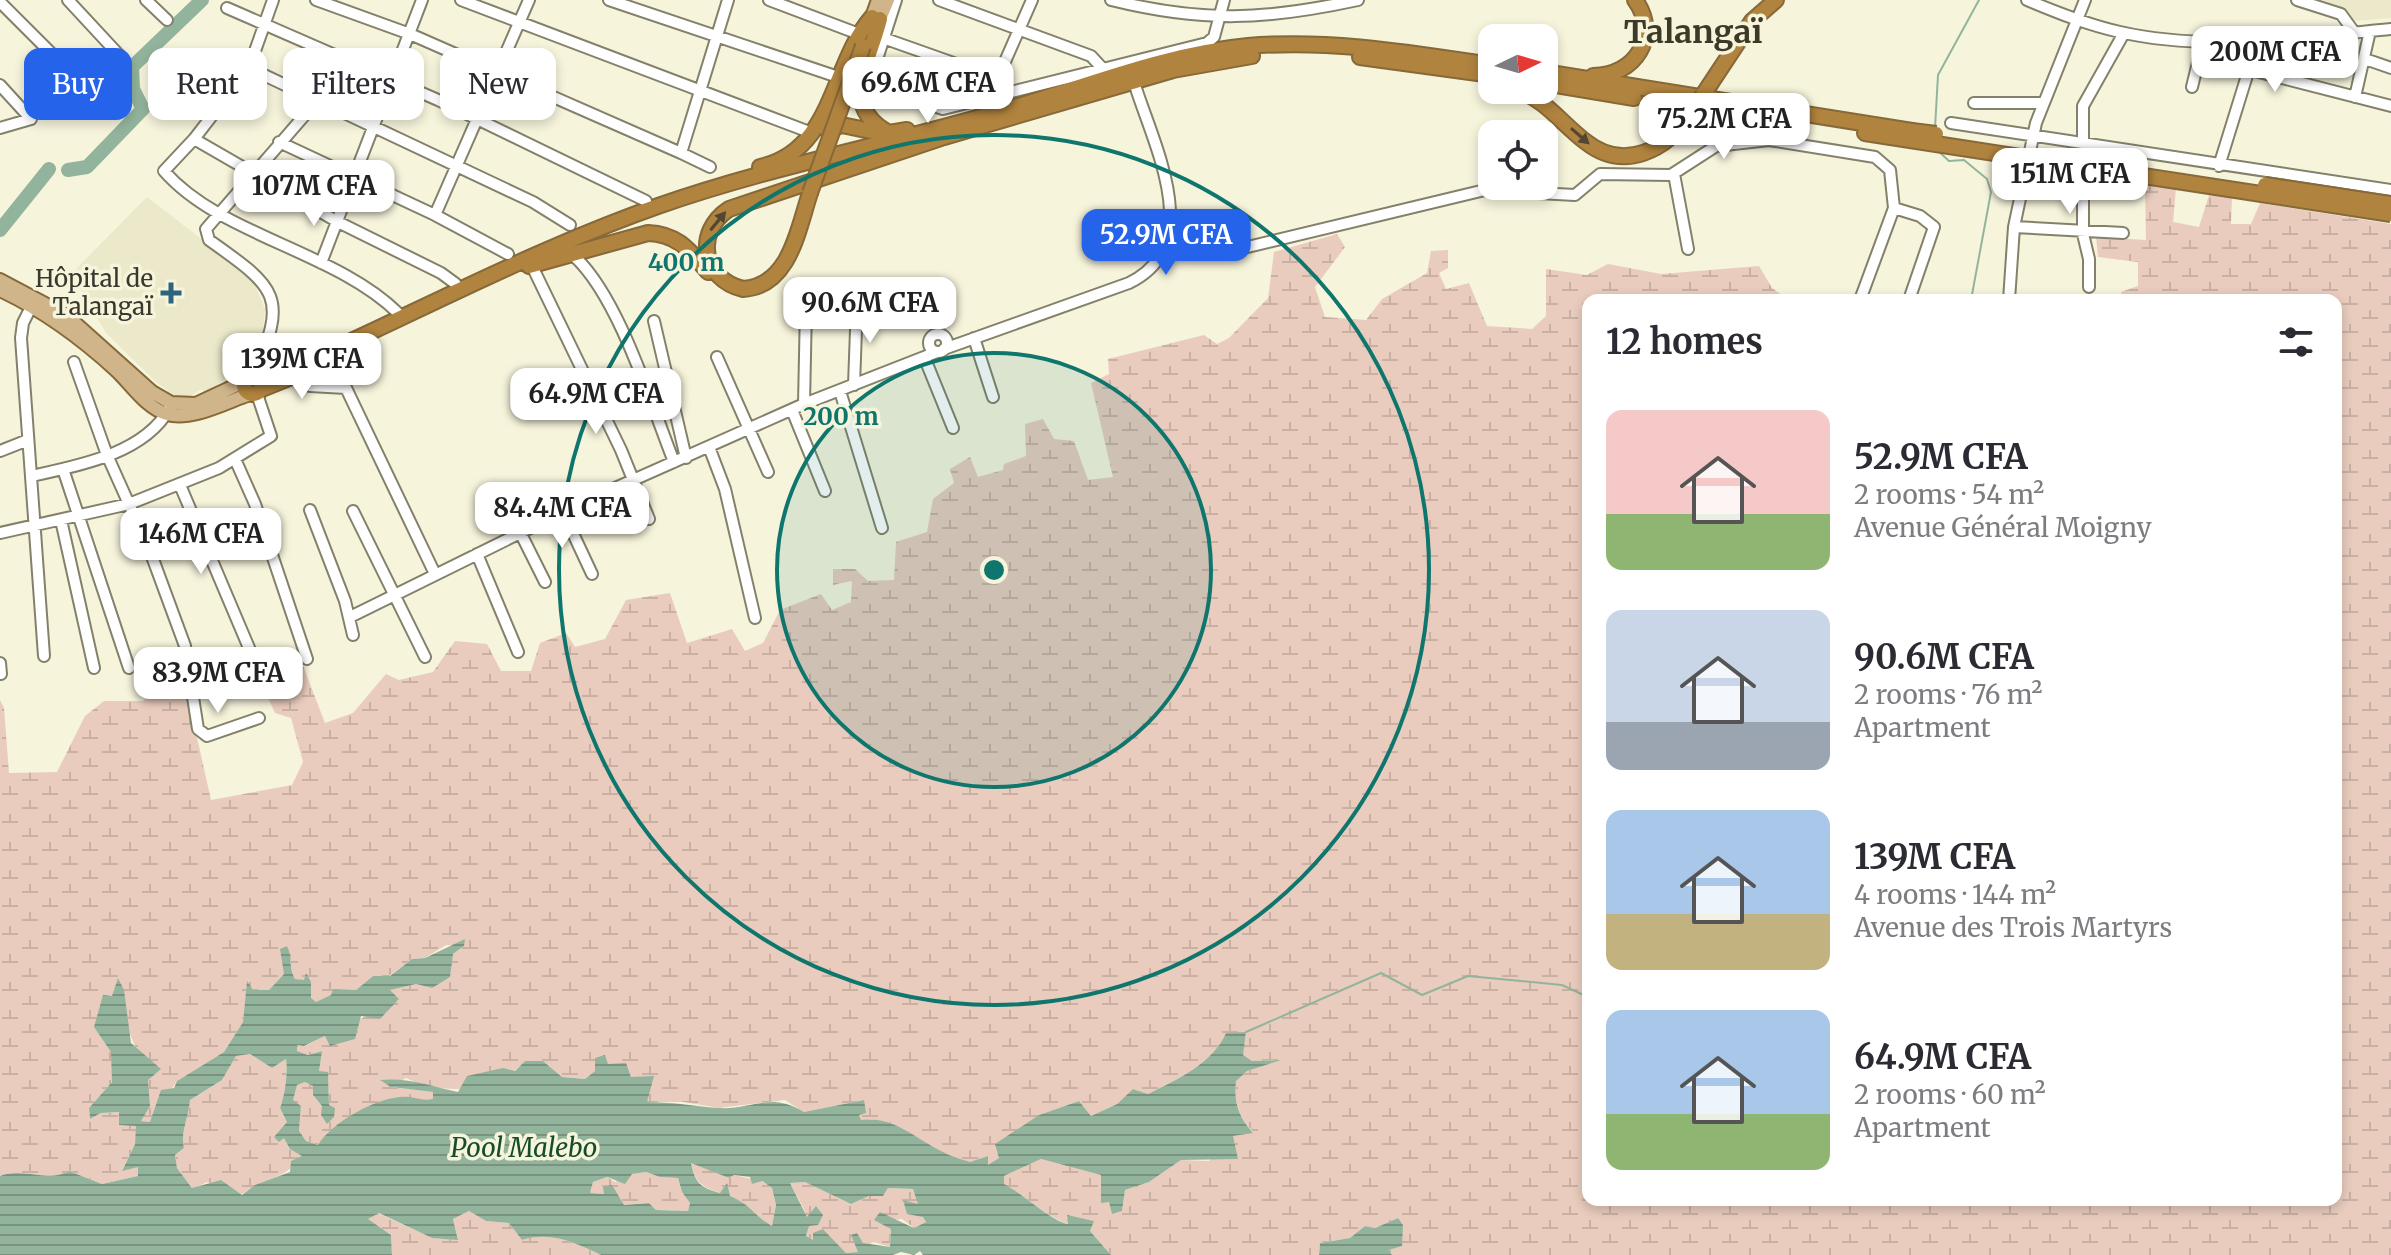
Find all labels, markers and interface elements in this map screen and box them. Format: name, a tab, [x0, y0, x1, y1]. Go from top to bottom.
district label: Talangaï	[1624, 12, 1763, 52]
north arrow	[1478, 24, 1558, 104]
map controls	[1478, 24, 1558, 200]
pin: 200M CFA	[2192, 26, 2358, 94]
text: 200M CFA	[2209, 35, 2341, 68]
chip: Buy	[24, 48, 132, 120]
chip: Rent	[148, 48, 267, 120]
chip: Filters	[283, 48, 424, 120]
chip: New	[440, 48, 556, 120]
pin: 69.6M CFA	[836, 57, 1020, 125]
text: 69.6M CFA	[861, 66, 995, 99]
pin: 75.2M CFA	[1632, 93, 1816, 161]
text: 75.2M CFA	[1657, 102, 1791, 135]
button: locate	[1478, 120, 1558, 200]
one-way arrow	[1569, 127, 1589, 144]
pin: 151M CFA	[1987, 148, 2153, 216]
text: 151M CFA	[2010, 157, 2130, 190]
pin: 107M CFA	[231, 160, 397, 228]
text: 107M CFA	[252, 169, 377, 202]
pin: 52.9M CFA	[1074, 209, 1258, 277]
one-way arrow	[709, 211, 725, 231]
text: 52.9M CFA	[1100, 218, 1232, 251]
text: 400 m	[648, 247, 724, 278]
place label: Hôpital de Talangaï	[35, 263, 153, 322]
pin: 90.6M CFA	[778, 277, 962, 345]
marker: Hôpital de Talangaï	[160, 282, 182, 304]
text: 90.6M CFA	[801, 286, 939, 319]
icon: filters	[2274, 320, 2318, 364]
text: 12 homes	[1606, 321, 1763, 363]
pin: 139M CFA	[219, 333, 385, 401]
text: 139M CFA	[240, 342, 364, 375]
pin: 64.9M CFA	[504, 368, 688, 436]
text: 64.9M CFA	[528, 377, 664, 410]
text: 200 m	[803, 401, 879, 432]
text: 52.9M CFA	[1854, 436, 2028, 478]
icon: home	[1670, 442, 1766, 538]
text: 2 rooms · 54 m²	[1854, 478, 2044, 511]
pin: 84.4M CFA	[470, 482, 654, 550]
text: 84.4M CFA	[493, 491, 631, 524]
pin: 146M CFA	[118, 508, 284, 576]
text: Avenue Général Moigny	[1854, 511, 2152, 544]
text: 146M CFA	[138, 517, 264, 550]
centre of rings	[980, 556, 1008, 584]
text: 90.6M CFA	[1854, 636, 2034, 678]
icon: home	[1670, 642, 1766, 738]
pin: 83.9M CFA	[126, 647, 310, 715]
text: 83.9M CFA	[152, 656, 284, 689]
text: 2 rooms · 76 m²	[1854, 678, 2042, 711]
text: Apartment	[1854, 711, 1991, 744]
text: 139M CFA	[1854, 836, 2015, 878]
icon: home	[1670, 842, 1766, 938]
text: 4 rooms · 144 m²	[1854, 878, 2056, 911]
text: Avenue des Trois Martyrs	[1854, 911, 2172, 944]
text: 64.9M CFA	[1854, 1036, 2031, 1078]
icon: home	[1670, 1042, 1766, 1138]
text: 2 rooms · 60 m²	[1854, 1078, 2046, 1111]
text: Apartment	[1854, 1111, 1991, 1144]
water label: Pool Malebo	[451, 1131, 597, 1164]

